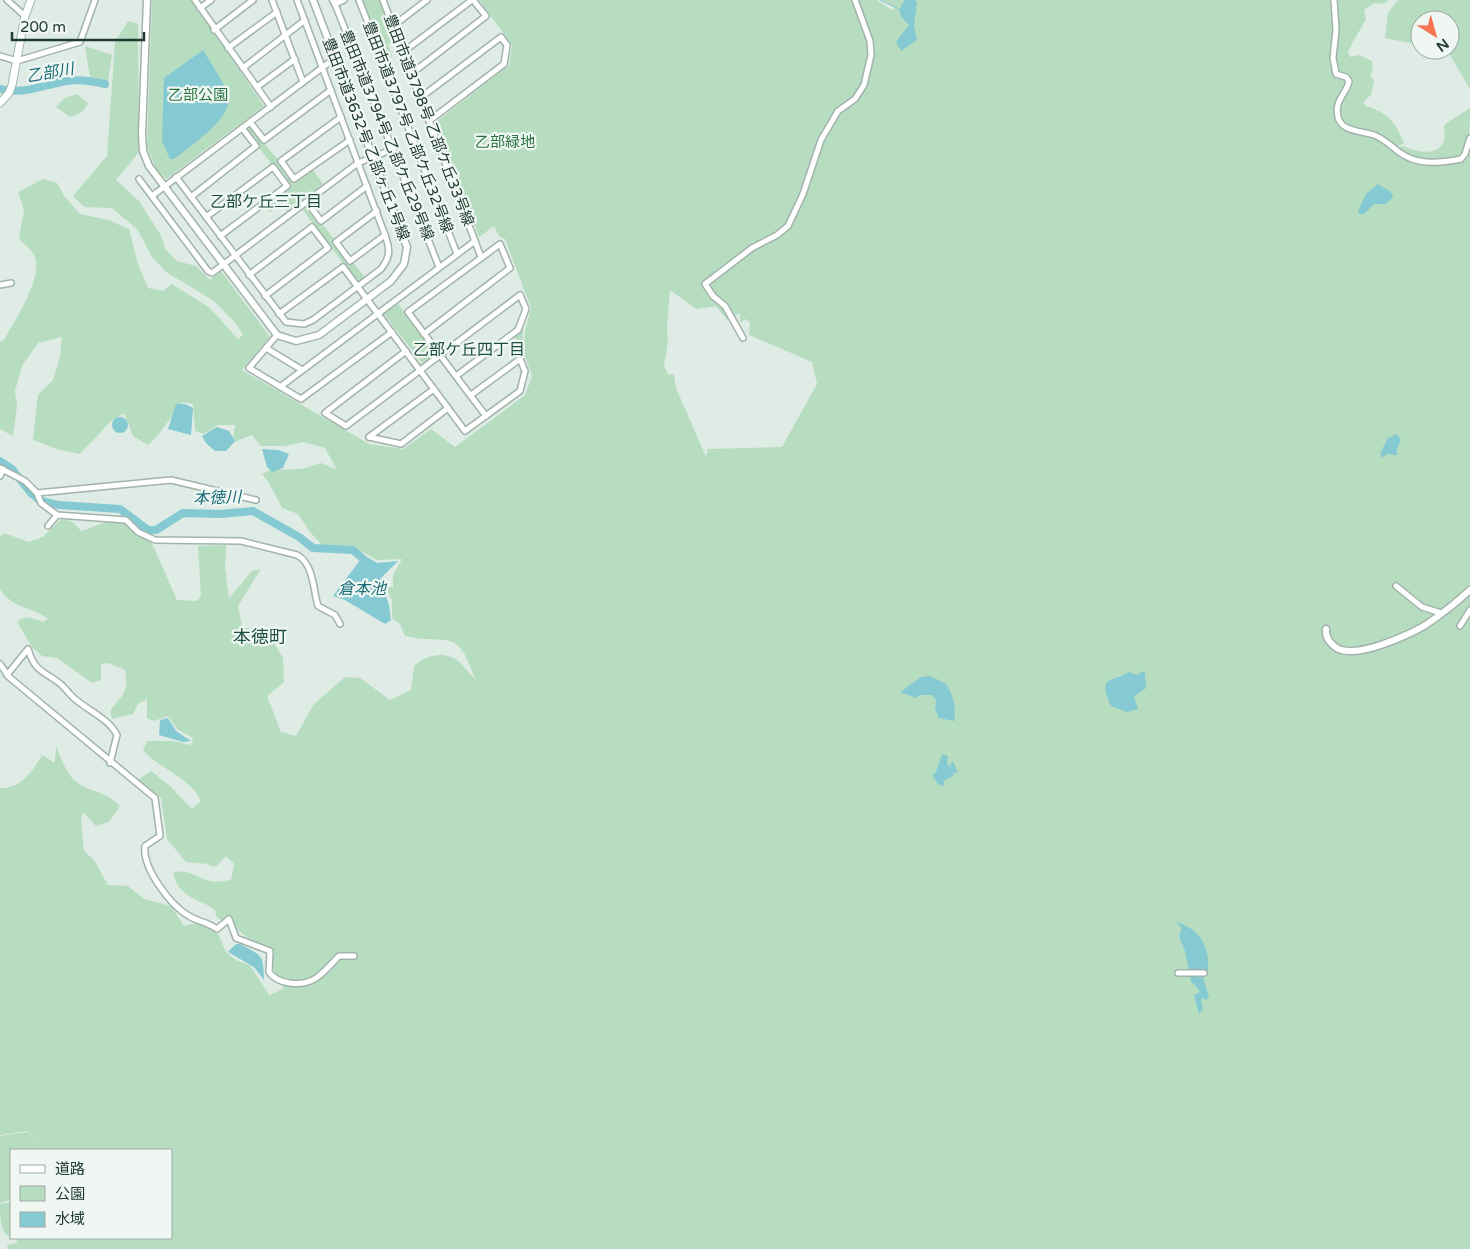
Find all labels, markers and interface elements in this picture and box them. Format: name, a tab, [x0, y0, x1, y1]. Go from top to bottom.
scale bar	[12, 10, 145, 42]
north arrow	[1410, 10, 1460, 60]
street label: 豊田市道3798号 乙部ケ丘33号線	[380, 12, 478, 228]
text: 200 m	[20, 18, 66, 36]
street label: 豊田市道3797号 乙部ケ丘32号線	[359, 19, 457, 235]
street label: 豊田市道3794号 乙部ケ丘29号線	[336, 27, 438, 243]
street label: 豊田市道3632号 乙部ヶ丘1号線	[319, 35, 413, 243]
text: N	[1433, 35, 1452, 55]
water label: 乙部川	[25, 59, 77, 87]
park label: 乙部公園	[168, 86, 228, 104]
park label: 乙部緑地	[475, 133, 535, 151]
district label: 乙部ケ丘三丁目	[210, 192, 322, 212]
district label: 乙部ケ丘四丁目	[413, 340, 525, 360]
water label: 本徳川	[193, 487, 243, 509]
water label: 倉本池	[338, 579, 388, 599]
district label: 本徳町	[233, 626, 287, 648]
legend	[10, 1149, 172, 1239]
text: 道路	[55, 1160, 85, 1178]
text: 公園	[55, 1185, 85, 1203]
text: 水域	[55, 1210, 85, 1228]

